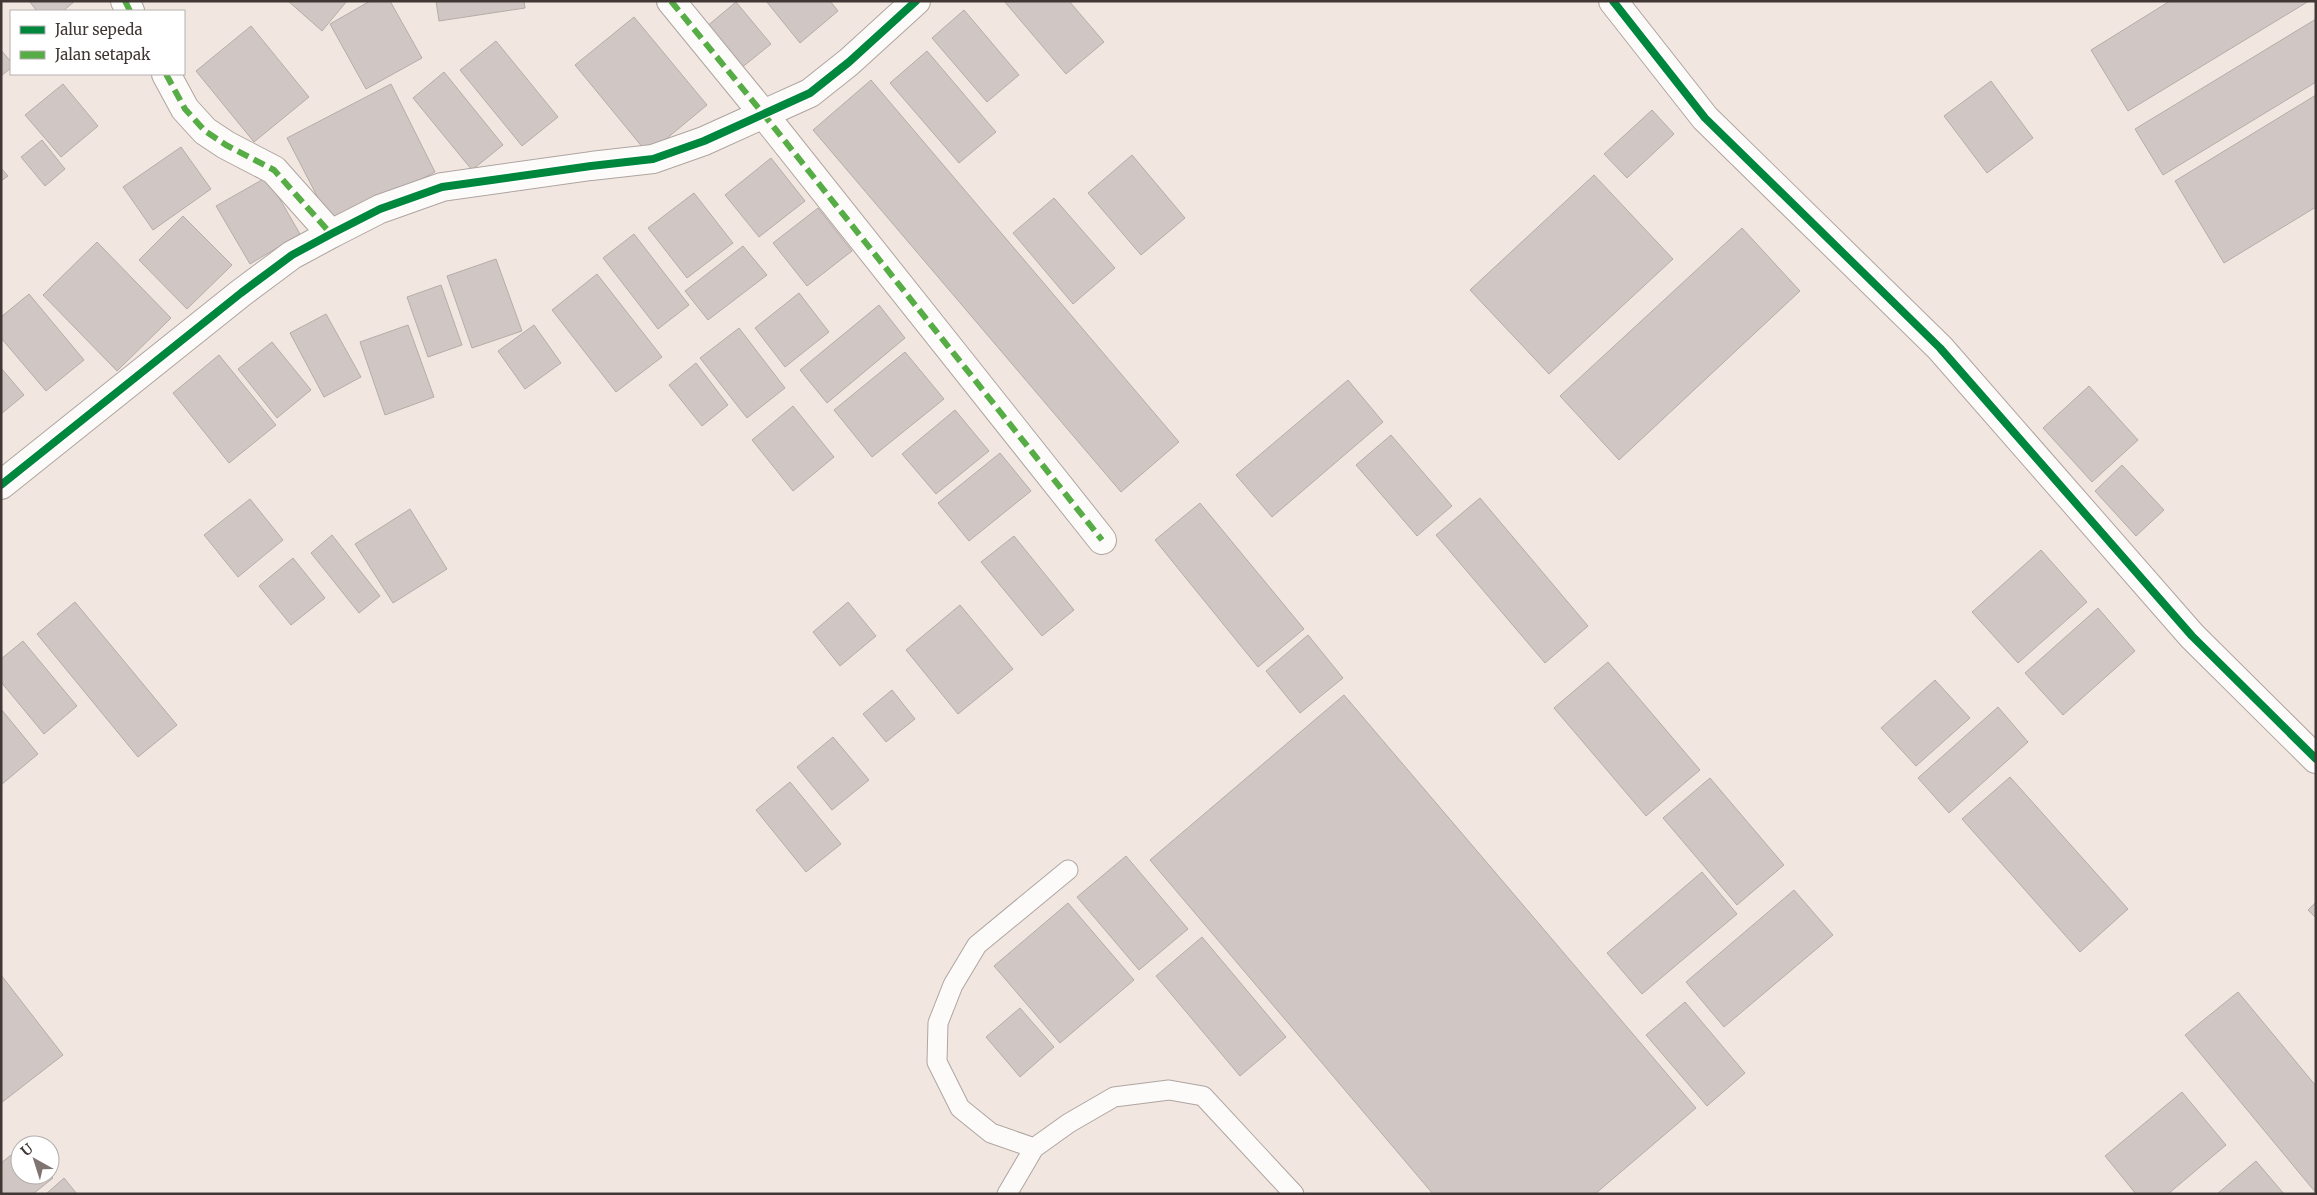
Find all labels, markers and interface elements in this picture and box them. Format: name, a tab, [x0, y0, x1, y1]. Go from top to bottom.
legend	[10, 10, 185, 75]
text: Jalur sepeda	[54, 20, 142, 39]
text: Jalan setapak	[54, 45, 151, 64]
north arrow	[10, 1135, 60, 1185]
text: U	[17, 1139, 37, 1160]

